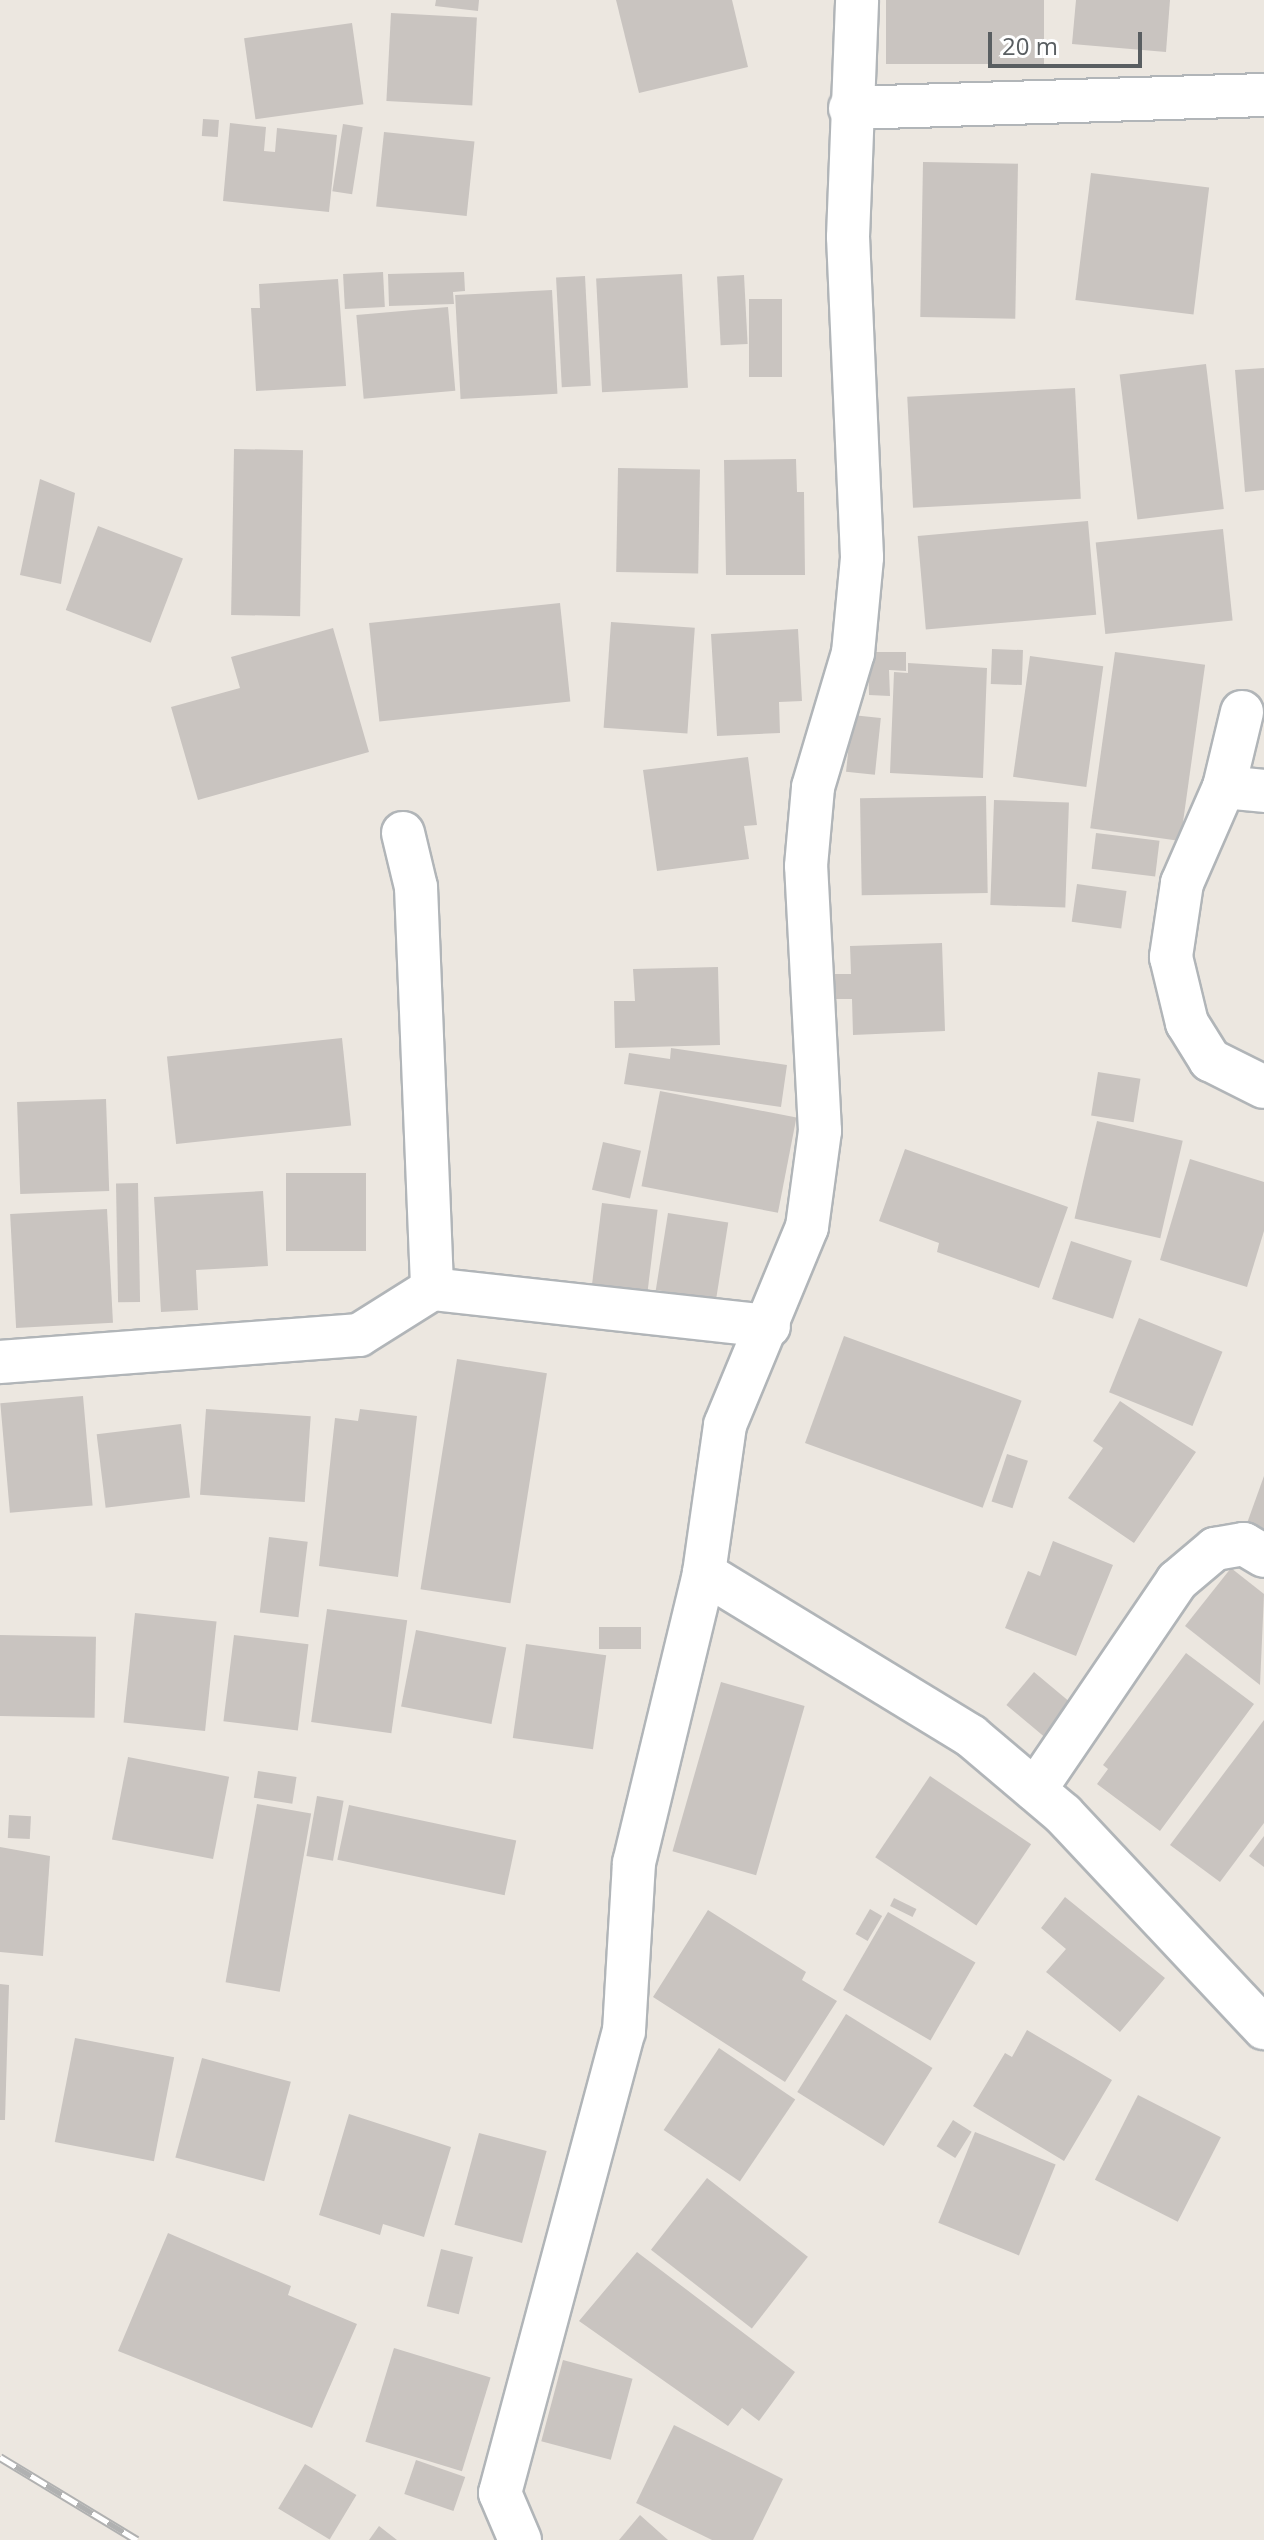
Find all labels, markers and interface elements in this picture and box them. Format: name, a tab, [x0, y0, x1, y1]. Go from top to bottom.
scale bar	[992, 16, 1146, 66]
text: 20 m	[1002, 29, 1058, 62]

